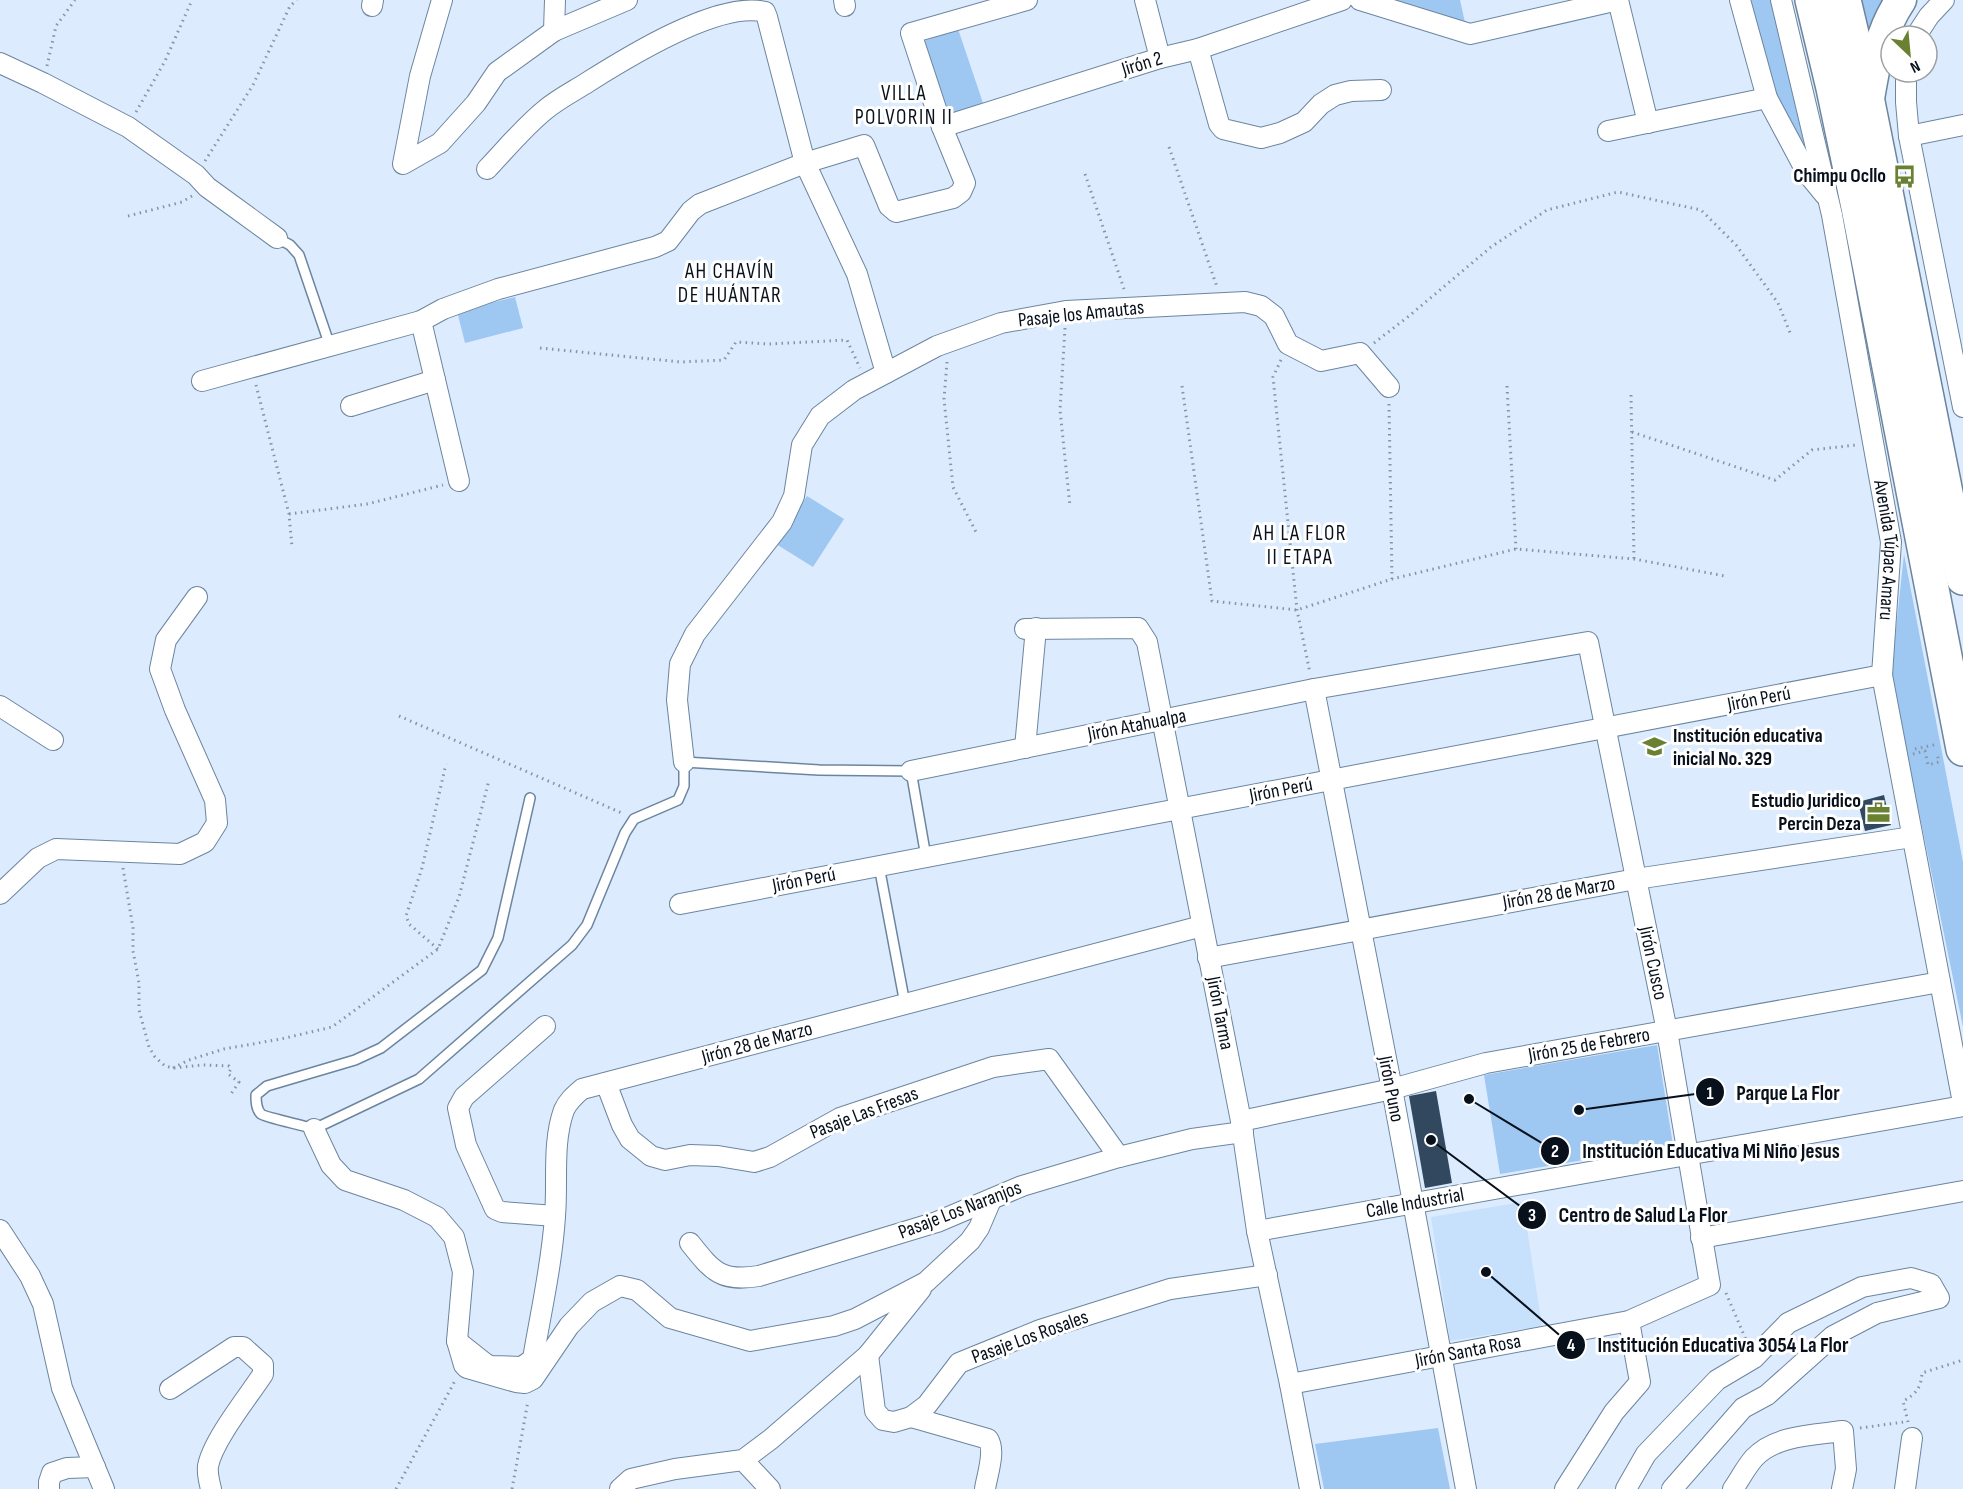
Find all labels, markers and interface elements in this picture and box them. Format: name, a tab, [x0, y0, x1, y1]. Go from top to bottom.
north arrow	[1879, 24, 1939, 84]
street label: Jirón 2	[1118, 46, 1165, 82]
text: N	[1907, 56, 1923, 77]
district label: VILLA POLVORIN II	[855, 81, 953, 130]
bus stop icon: Chimpu Ocllo	[1891, 163, 1917, 189]
place label: Chimpu Ocllo	[1793, 164, 1886, 188]
district label: AH CHAVÍN DE HUÁNTAR	[678, 259, 782, 308]
street label: Pasaje los Amautas	[1017, 295, 1145, 333]
street label: Avenida Túpac Amaru	[1868, 477, 1903, 621]
district label: AH LA FLOR II ETAPA	[1252, 521, 1347, 570]
street label: Jirón Perú	[1724, 681, 1793, 717]
street label: Jirón Atahualpa	[1085, 704, 1188, 747]
place label: Institución educativa inicial No. 329	[1673, 724, 1823, 771]
school or university icon: Institución educativa inicial No. 329	[1642, 734, 1668, 760]
street label: Jirón Perú	[1246, 772, 1315, 808]
place label: Estudio Juridico Percin Deza	[1751, 789, 1861, 836]
office icon: Estudio Juridico Percin Deza	[1866, 799, 1892, 825]
street label: Jirón Perú	[769, 862, 838, 898]
street label: Jirón 28 de Marzo	[1500, 871, 1617, 915]
street label: Jirón Cusco	[1633, 923, 1673, 1002]
street label: Jirón Tarma	[1201, 973, 1239, 1052]
street label: Jirón 28 de Marzo	[698, 1017, 815, 1070]
street label: Jirón 25 de Febrero	[1525, 1022, 1652, 1068]
street label: Jirón Puno	[1373, 1053, 1409, 1124]
callout: Parque La Flor	[1695, 1073, 1852, 1112]
street label: Pasaje Las Fresas	[807, 1081, 921, 1145]
text: Parque La Flor	[1736, 1081, 1840, 1106]
text: 1	[1706, 1083, 1714, 1104]
callout: Institución Educativa Mi Niño Jesus	[1540, 1131, 1851, 1170]
text: Institución Educativa Mi Niño Jesus	[1582, 1139, 1840, 1164]
text: 2	[1551, 1141, 1559, 1162]
street label: Pasaje Los Naranjos	[895, 1176, 1025, 1244]
street label: Calle Industrial	[1364, 1183, 1466, 1223]
callout: Centro de Salud La Flor	[1517, 1196, 1739, 1235]
text: Centro de Salud La Flor	[1559, 1203, 1728, 1228]
text: 3	[1528, 1205, 1536, 1226]
street label: Pasaje Los Rosales	[968, 1305, 1092, 1369]
callout: Institución Educativa 3054 La Flor	[1556, 1325, 1861, 1364]
street label: Jirón Santa Rosa	[1412, 1329, 1523, 1373]
text: Institución Educativa 3054 La Flor	[1598, 1333, 1849, 1358]
text: 4	[1567, 1335, 1576, 1356]

